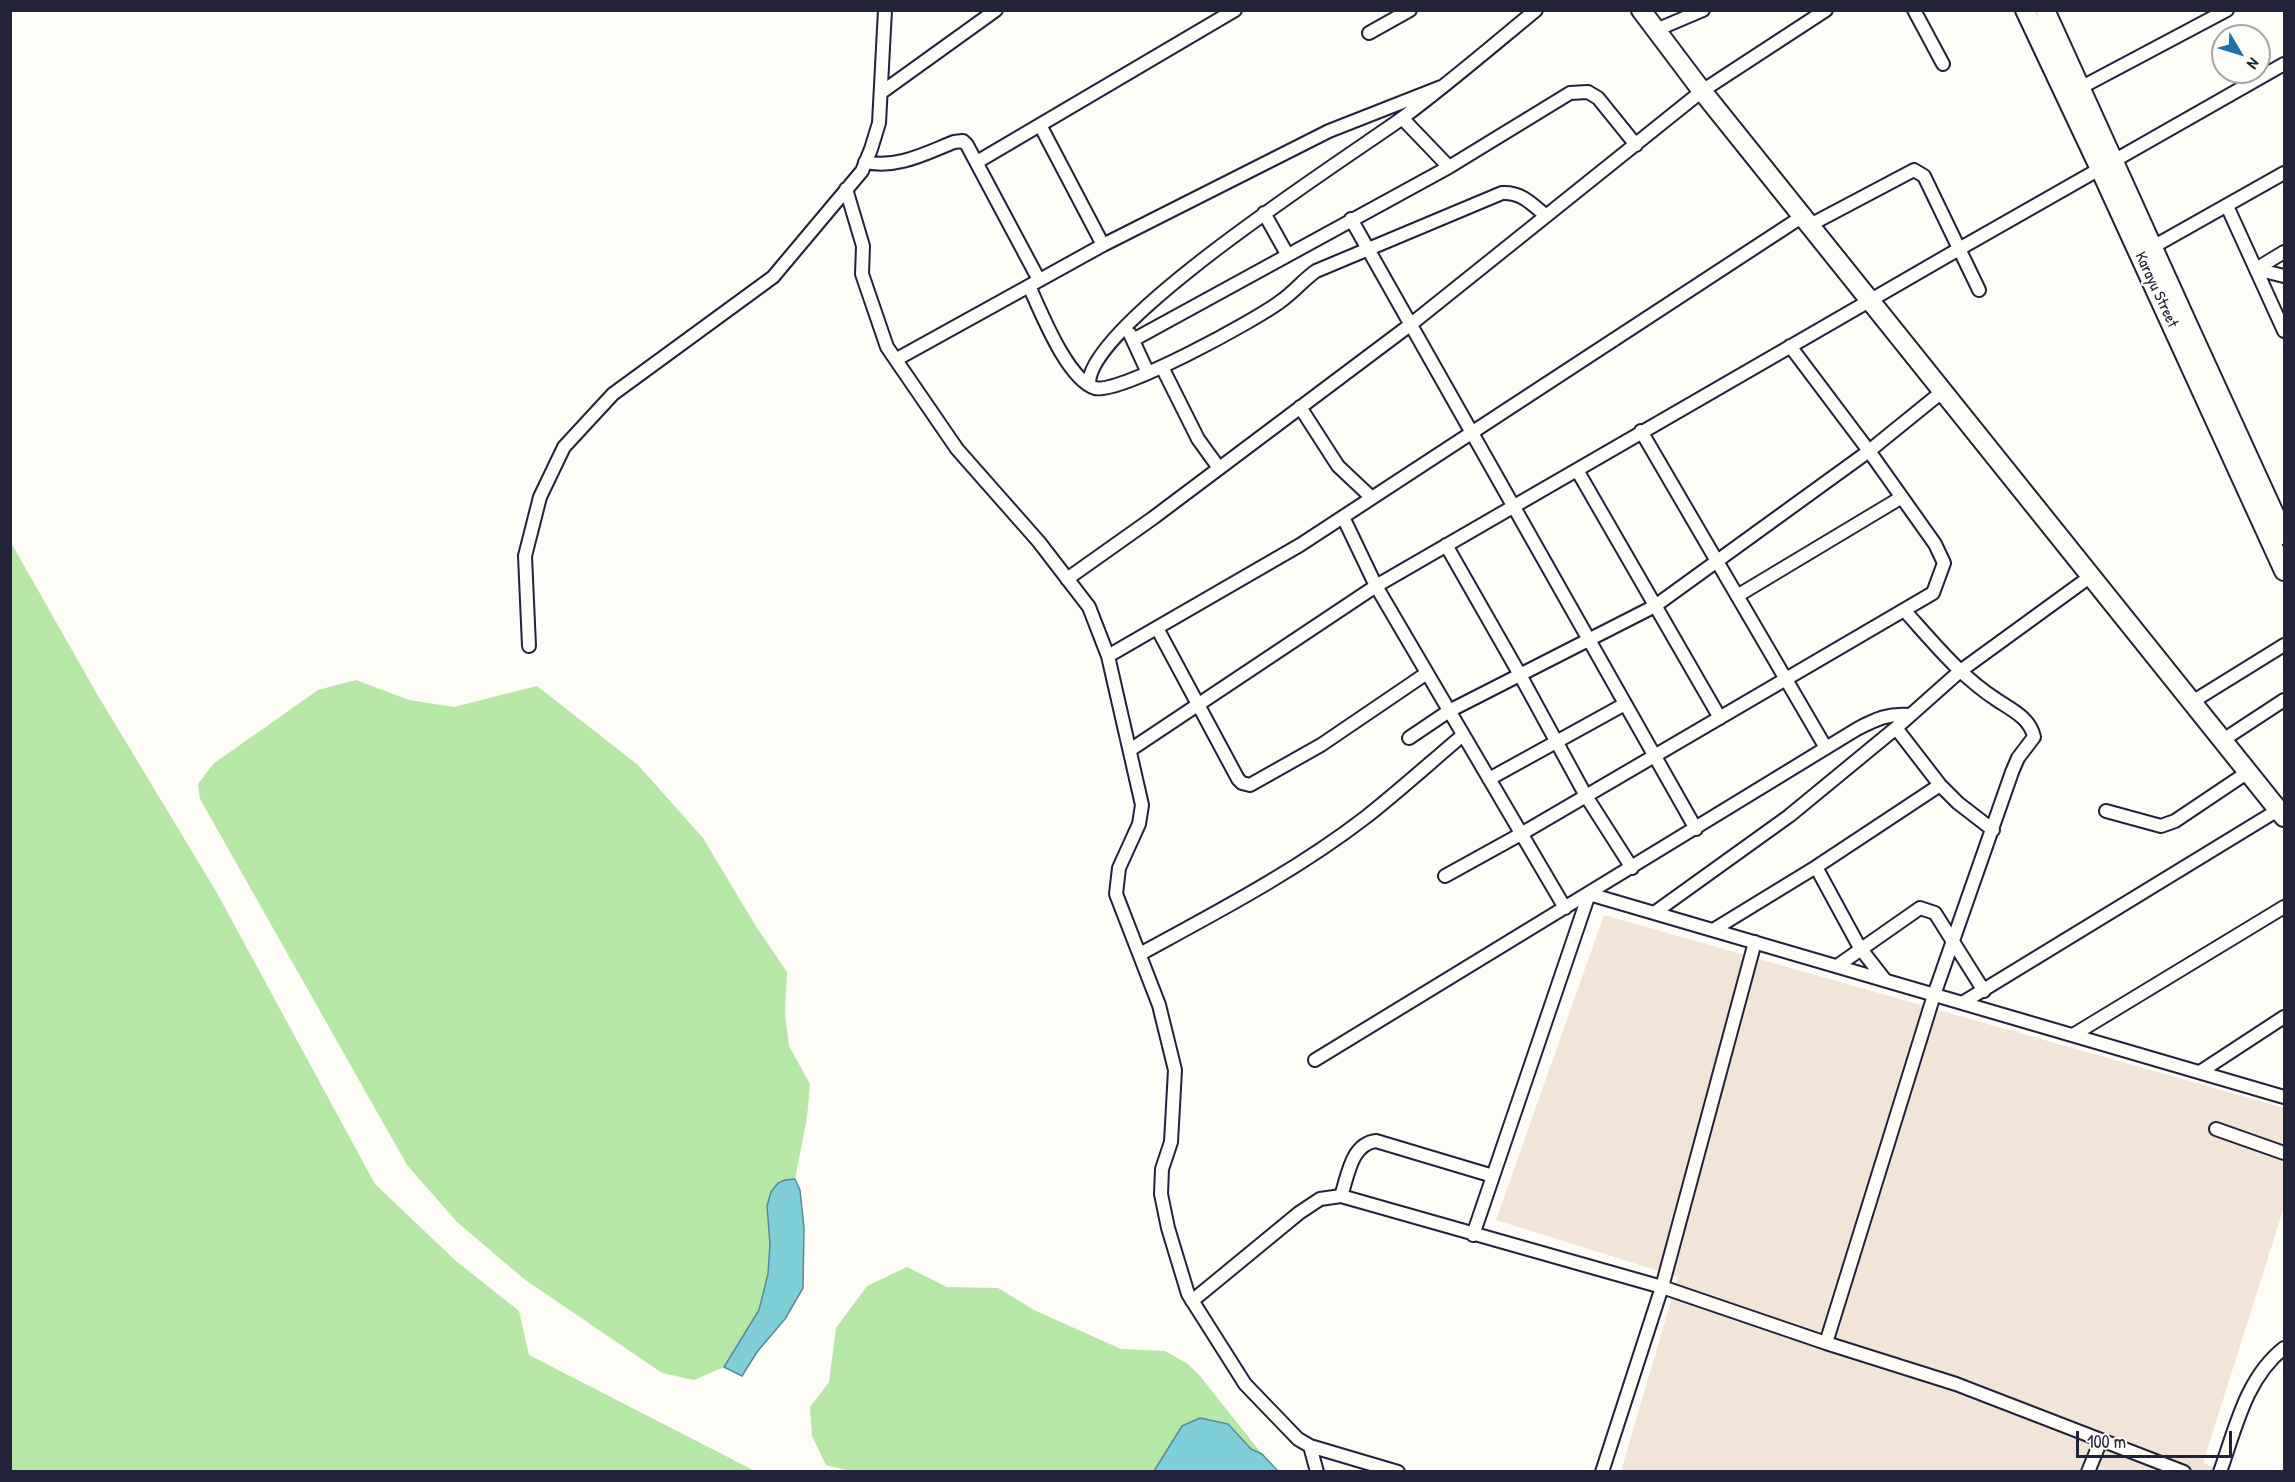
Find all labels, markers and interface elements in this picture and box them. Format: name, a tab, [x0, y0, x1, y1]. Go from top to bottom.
north arrow	[2211, 24, 2271, 84]
text: N	[2242, 54, 2265, 74]
street label: Karayu Street	[2130, 249, 2182, 331]
scale bar	[2079, 1419, 2235, 1457]
text: 100 m	[2087, 1429, 2126, 1454]

